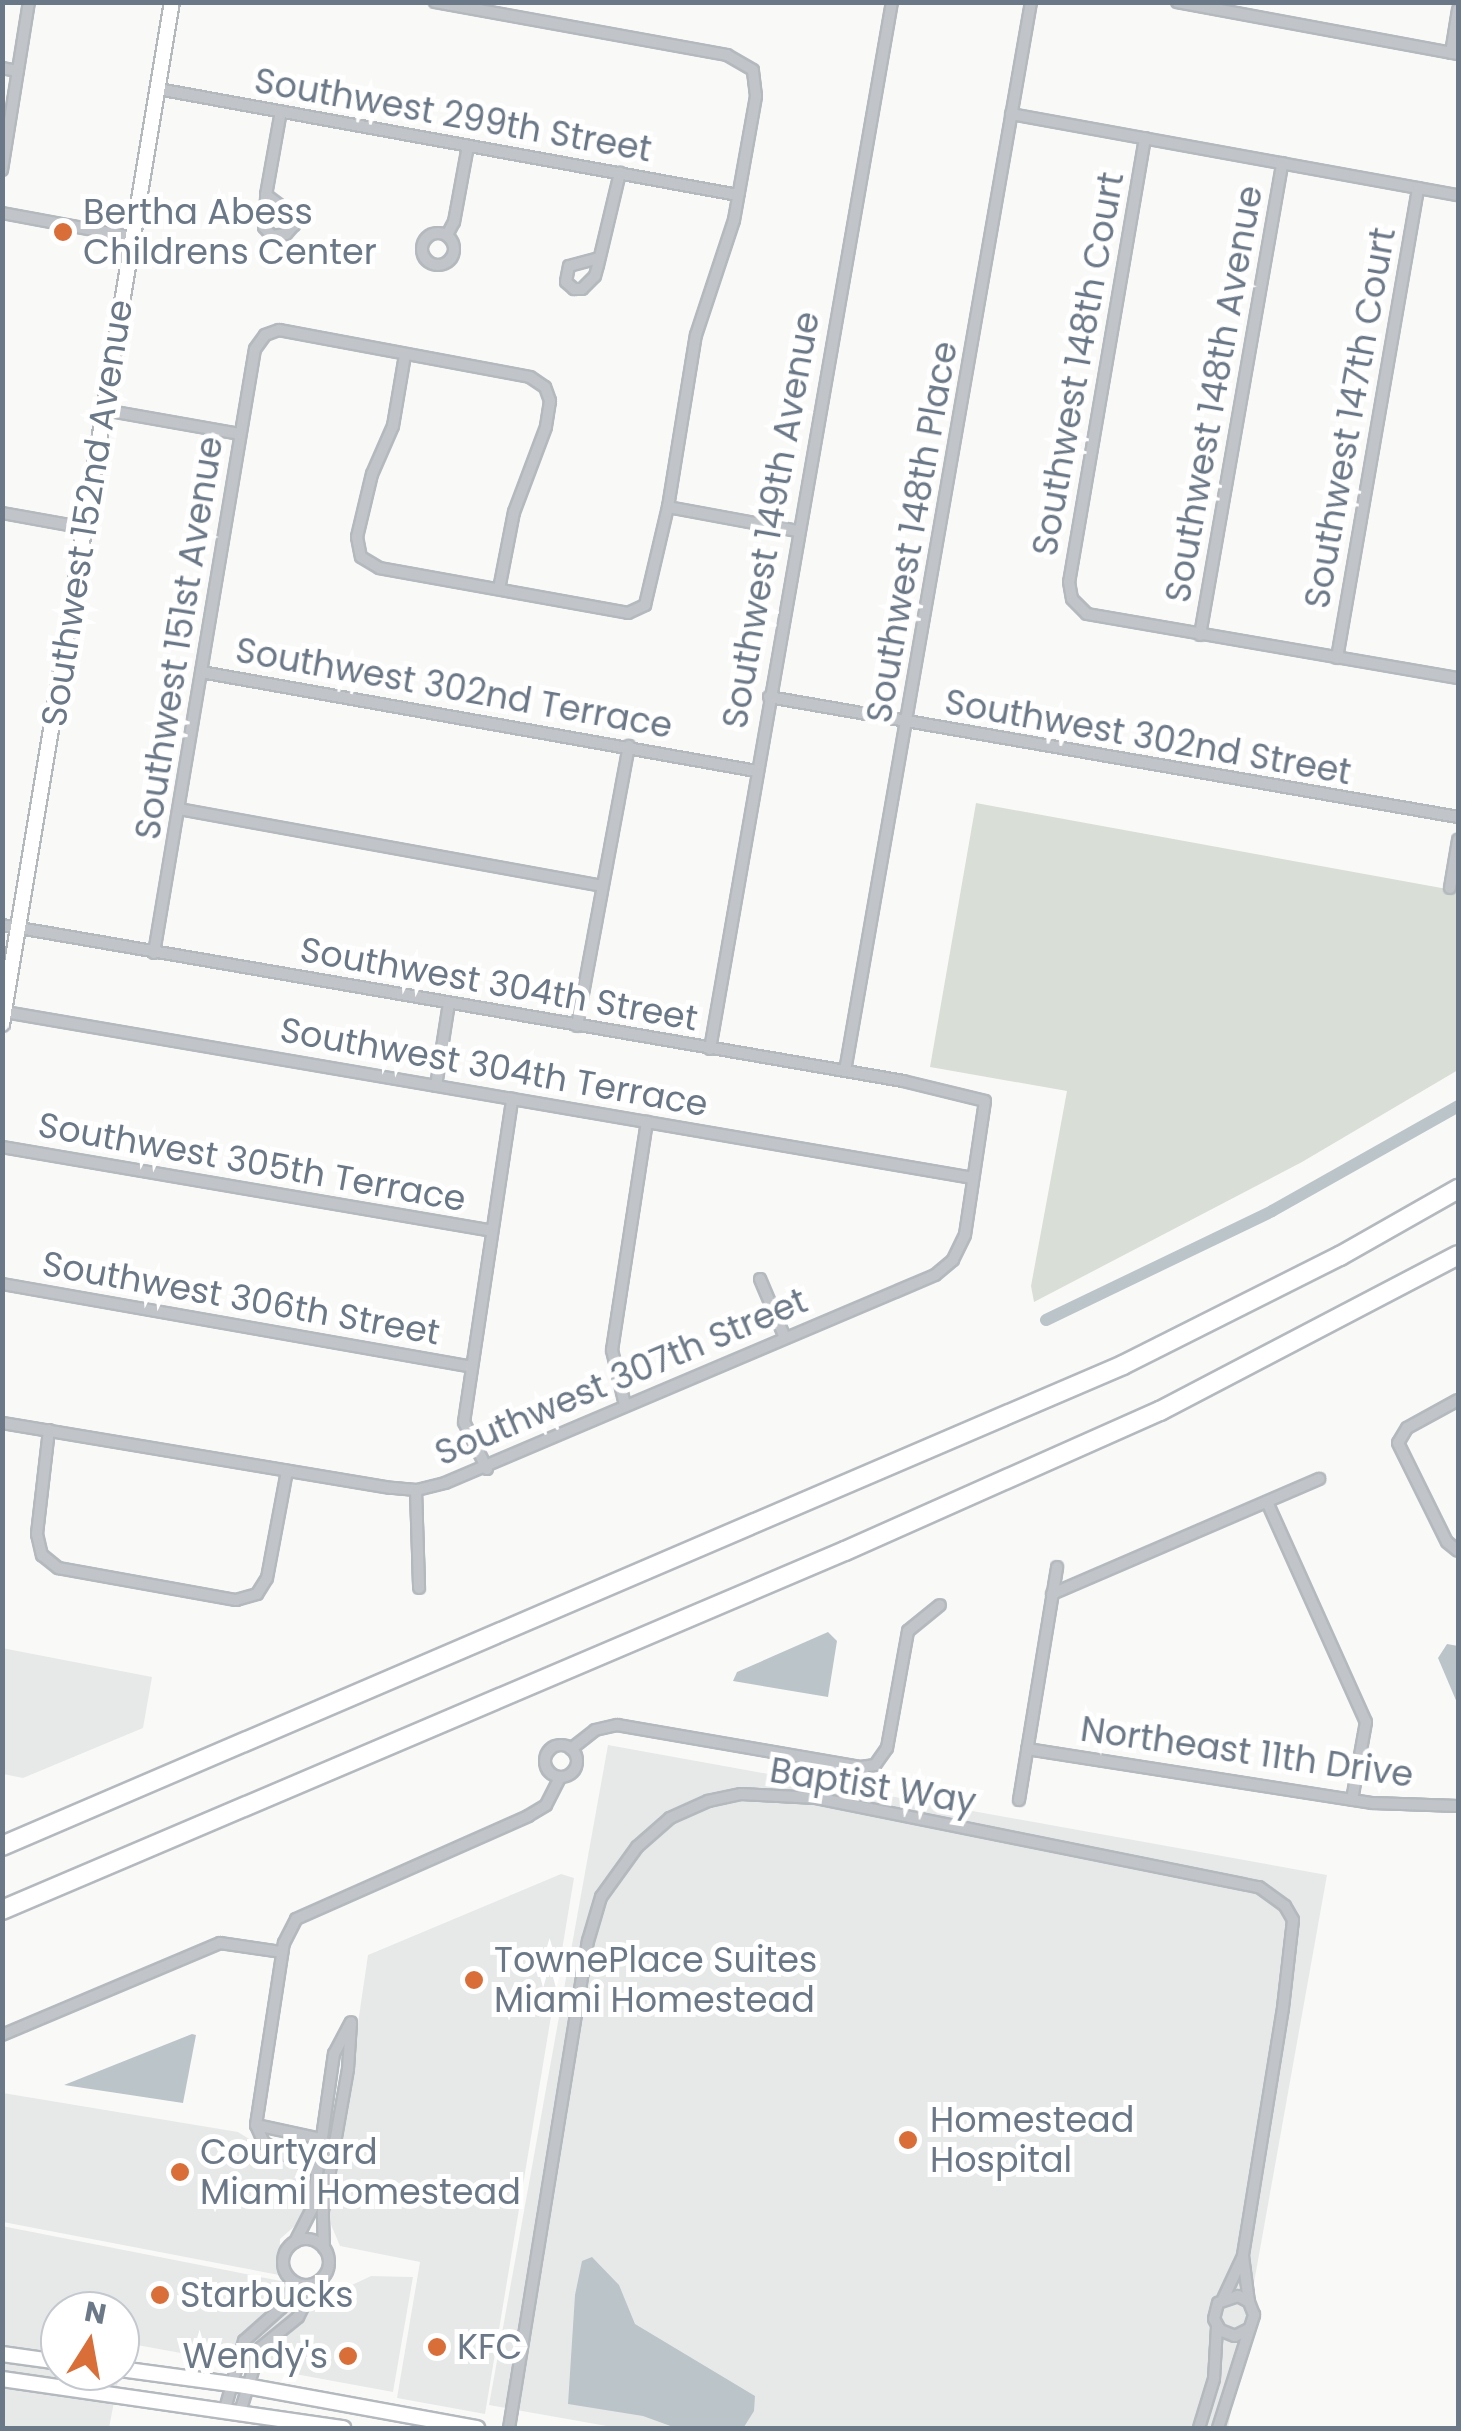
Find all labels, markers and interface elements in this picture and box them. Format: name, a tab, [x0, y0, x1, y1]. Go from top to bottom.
street label: Southwest 299th Street	[251, 59, 655, 171]
street label: Southwest 148th Court	[1024, 169, 1132, 559]
street label: Southwest 148th Avenue	[1157, 182, 1271, 606]
place label: Bertha Abess Childrens Center	[83, 191, 377, 273]
marker: Bertha Abess Childrens Center	[52, 221, 74, 243]
street label: Southwest 147th Court	[1296, 224, 1404, 612]
street label: Southwest 152nd Avenue	[33, 297, 141, 729]
street label: Southwest 149th Avenue	[714, 308, 828, 732]
street label: Southwest 148th Place	[858, 338, 966, 726]
street label: Southwest 151st Avenue	[126, 434, 232, 842]
street label: Southwest 302nd Terrace	[232, 629, 676, 747]
street label: Southwest 302nd Street	[942, 681, 1354, 793]
street label: Southwest 304th Street	[297, 928, 701, 1040]
street label: Southwest 304th Terrace	[277, 1009, 711, 1125]
street label: Southwest 305th Terrace	[35, 1104, 469, 1220]
street label: Southwest 306th Street	[39, 1242, 443, 1354]
street label: Southwest 307th Street	[429, 1280, 813, 1474]
street label: Northeast 11th Drive	[1078, 1708, 1416, 1796]
street label: Baptist Way	[767, 1749, 979, 1823]
place label: TownePlace Suites Miami Homestead	[494, 1939, 817, 2021]
marker: TownePlace Suites Miami Homestead	[463, 1969, 485, 1991]
place label: Homestead Hospital	[930, 2099, 1134, 2181]
marker: Homestead Hospital	[895, 2127, 921, 2153]
place label: Courtyard Miami Homestead	[200, 2131, 521, 2213]
marker: Courtyard Miami Homestead	[169, 2161, 191, 2183]
place label: Starbucks	[180, 2274, 354, 2316]
marker: Starbucks	[149, 2284, 171, 2306]
north arrow	[40, 2291, 140, 2391]
text: N	[81, 2292, 109, 2334]
place label: KFC	[457, 2326, 523, 2368]
place label: Wendy's	[183, 2335, 328, 2377]
marker: KFC	[426, 2336, 448, 2358]
marker: Wendy's	[337, 2345, 359, 2367]

